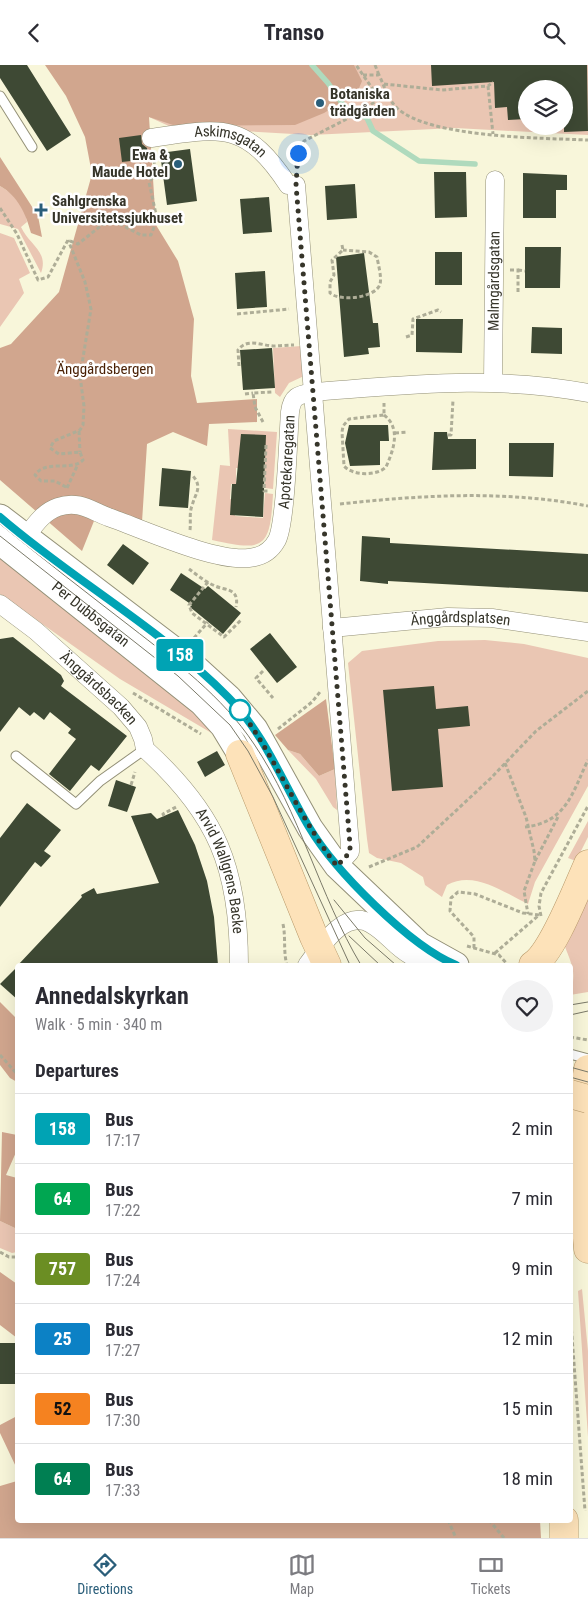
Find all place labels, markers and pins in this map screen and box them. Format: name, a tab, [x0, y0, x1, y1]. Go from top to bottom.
place label: Botaniska trädgården	[330, 85, 395, 120]
marker: Botaniska trädgården	[314, 97, 326, 109]
place label: Ewa & Maude Hotel	[92, 146, 168, 181]
marker: Ewa & Maude Hotel	[172, 158, 184, 170]
place label: Sahlgrenska Universitetssjukhuset	[52, 192, 183, 227]
marker: Sahlgrenska Universitetssjukhuset	[34, 203, 48, 217]
unlabelled marker	[229, 699, 251, 721]

